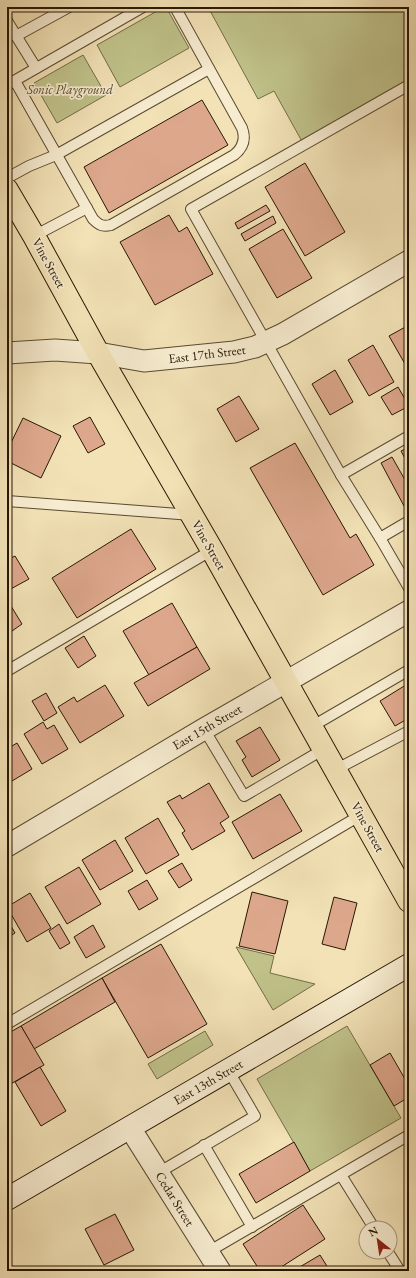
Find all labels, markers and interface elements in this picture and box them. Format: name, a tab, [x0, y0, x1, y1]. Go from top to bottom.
park label: Sonic Playground	[26, 81, 113, 98]
street label: Vine Street	[28, 235, 70, 291]
street label: East 17th Street	[168, 341, 246, 367]
street label: Vine Street	[188, 517, 230, 573]
street label: East 15th Street	[169, 700, 245, 754]
street label: Vine Street	[347, 799, 389, 855]
street label: East 13th Street	[170, 1055, 246, 1109]
street label: Cedar Street	[152, 1168, 198, 1230]
north arrow	[358, 1220, 398, 1260]
text: N	[366, 1223, 380, 1240]

